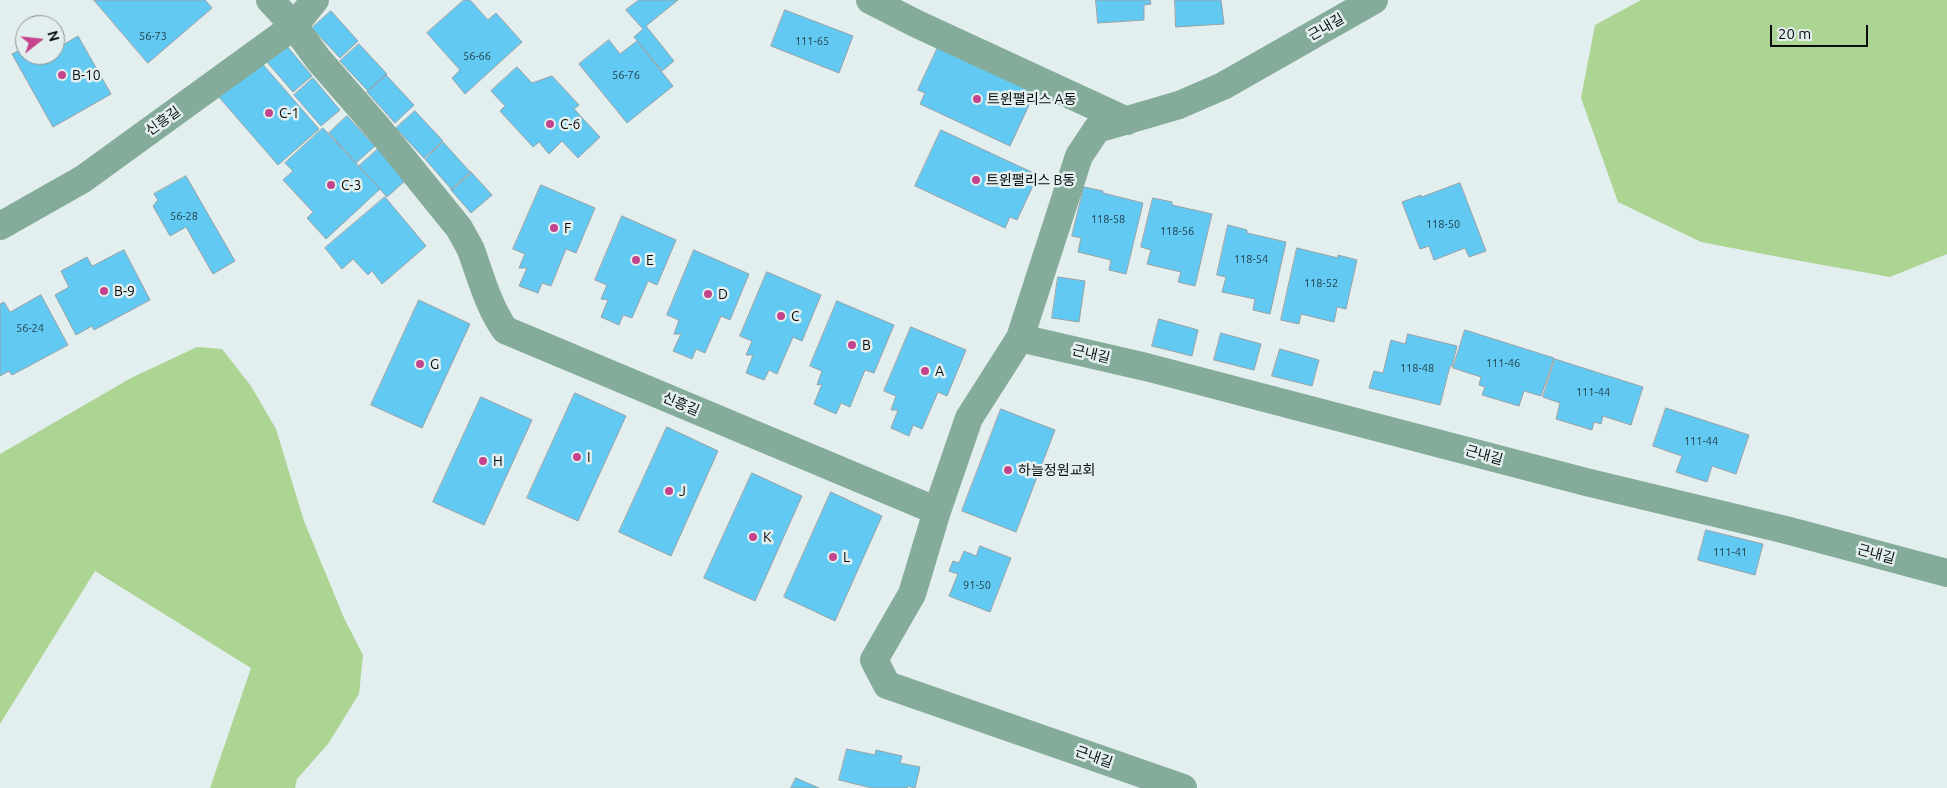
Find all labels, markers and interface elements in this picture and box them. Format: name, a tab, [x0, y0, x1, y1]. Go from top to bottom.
street label: 근내길	[1305, 10, 1347, 44]
north arrow	[15, 15, 65, 65]
scale bar	[1772, 15, 1870, 47]
text: 20 m	[1778, 25, 1811, 42]
text: N	[44, 29, 63, 43]
house number: 56-73	[139, 29, 167, 43]
house number: 111-65	[795, 34, 829, 48]
house number: 56-66	[463, 49, 491, 63]
place label: B-10	[72, 67, 101, 83]
house number: 56-76	[612, 68, 640, 82]
marker: B-10	[56, 69, 68, 81]
place label: 트윈팰리스 A동	[987, 91, 1077, 107]
marker: 트윈팰리스 A동	[971, 93, 983, 105]
street label: 신흥길	[142, 103, 184, 139]
place label: C-1	[279, 105, 299, 121]
marker: C-1	[263, 107, 275, 119]
place label: C-6	[560, 116, 580, 132]
marker: C-6	[544, 118, 556, 130]
place label: 트윈팰리스 B동	[986, 172, 1075, 188]
marker: 트윈팰리스 B동	[970, 174, 982, 186]
place label: C-3	[341, 177, 361, 193]
marker: C-3	[325, 179, 337, 191]
house number: 56-28	[170, 209, 198, 223]
house number: 118-58	[1091, 212, 1125, 226]
house number: 118-50	[1426, 217, 1460, 231]
place label: F	[564, 220, 571, 236]
marker: F	[548, 222, 560, 234]
house number: 118-56	[1160, 224, 1194, 238]
place label: E	[646, 252, 654, 268]
house number: 118-54	[1234, 252, 1268, 266]
marker: E	[630, 254, 642, 266]
house number: 118-52	[1304, 276, 1338, 290]
place label: B-9	[114, 283, 135, 299]
marker: B-9	[98, 285, 110, 297]
place label: D	[718, 286, 728, 302]
marker: D	[702, 288, 714, 300]
place label: C	[791, 308, 800, 324]
marker: C	[775, 310, 787, 322]
house number: 56-24	[16, 321, 44, 335]
place label: B	[862, 337, 871, 353]
marker: B	[846, 339, 858, 351]
street label: 근내길	[1070, 341, 1112, 367]
place label: G	[430, 356, 439, 372]
house number: 111-46	[1486, 356, 1520, 370]
marker: G	[414, 358, 426, 370]
house number: 118-48	[1400, 361, 1434, 375]
place label: A	[935, 363, 944, 379]
marker: A	[919, 365, 931, 377]
house number: 111-44	[1576, 385, 1610, 399]
street label: 신흥길	[660, 389, 702, 419]
house number: 111-44	[1684, 434, 1718, 448]
street label: 근내길	[1463, 442, 1505, 468]
place label: I	[587, 449, 591, 465]
marker: I	[571, 451, 583, 463]
place label: H	[493, 453, 503, 469]
marker: H	[477, 455, 489, 467]
place label: 하늘정원교회	[1018, 462, 1095, 478]
marker: 하늘정원교회	[1002, 464, 1014, 476]
place label: J	[679, 483, 686, 499]
marker: J	[663, 485, 675, 497]
place label: K	[763, 529, 772, 545]
marker: K	[747, 531, 759, 543]
street label: 근내길	[1855, 541, 1897, 567]
house number: 111-41	[1713, 545, 1747, 559]
place label: L	[843, 549, 850, 565]
marker: L	[827, 551, 839, 563]
house number: 91-50	[963, 578, 991, 592]
street label: 근내길	[1073, 743, 1115, 771]

